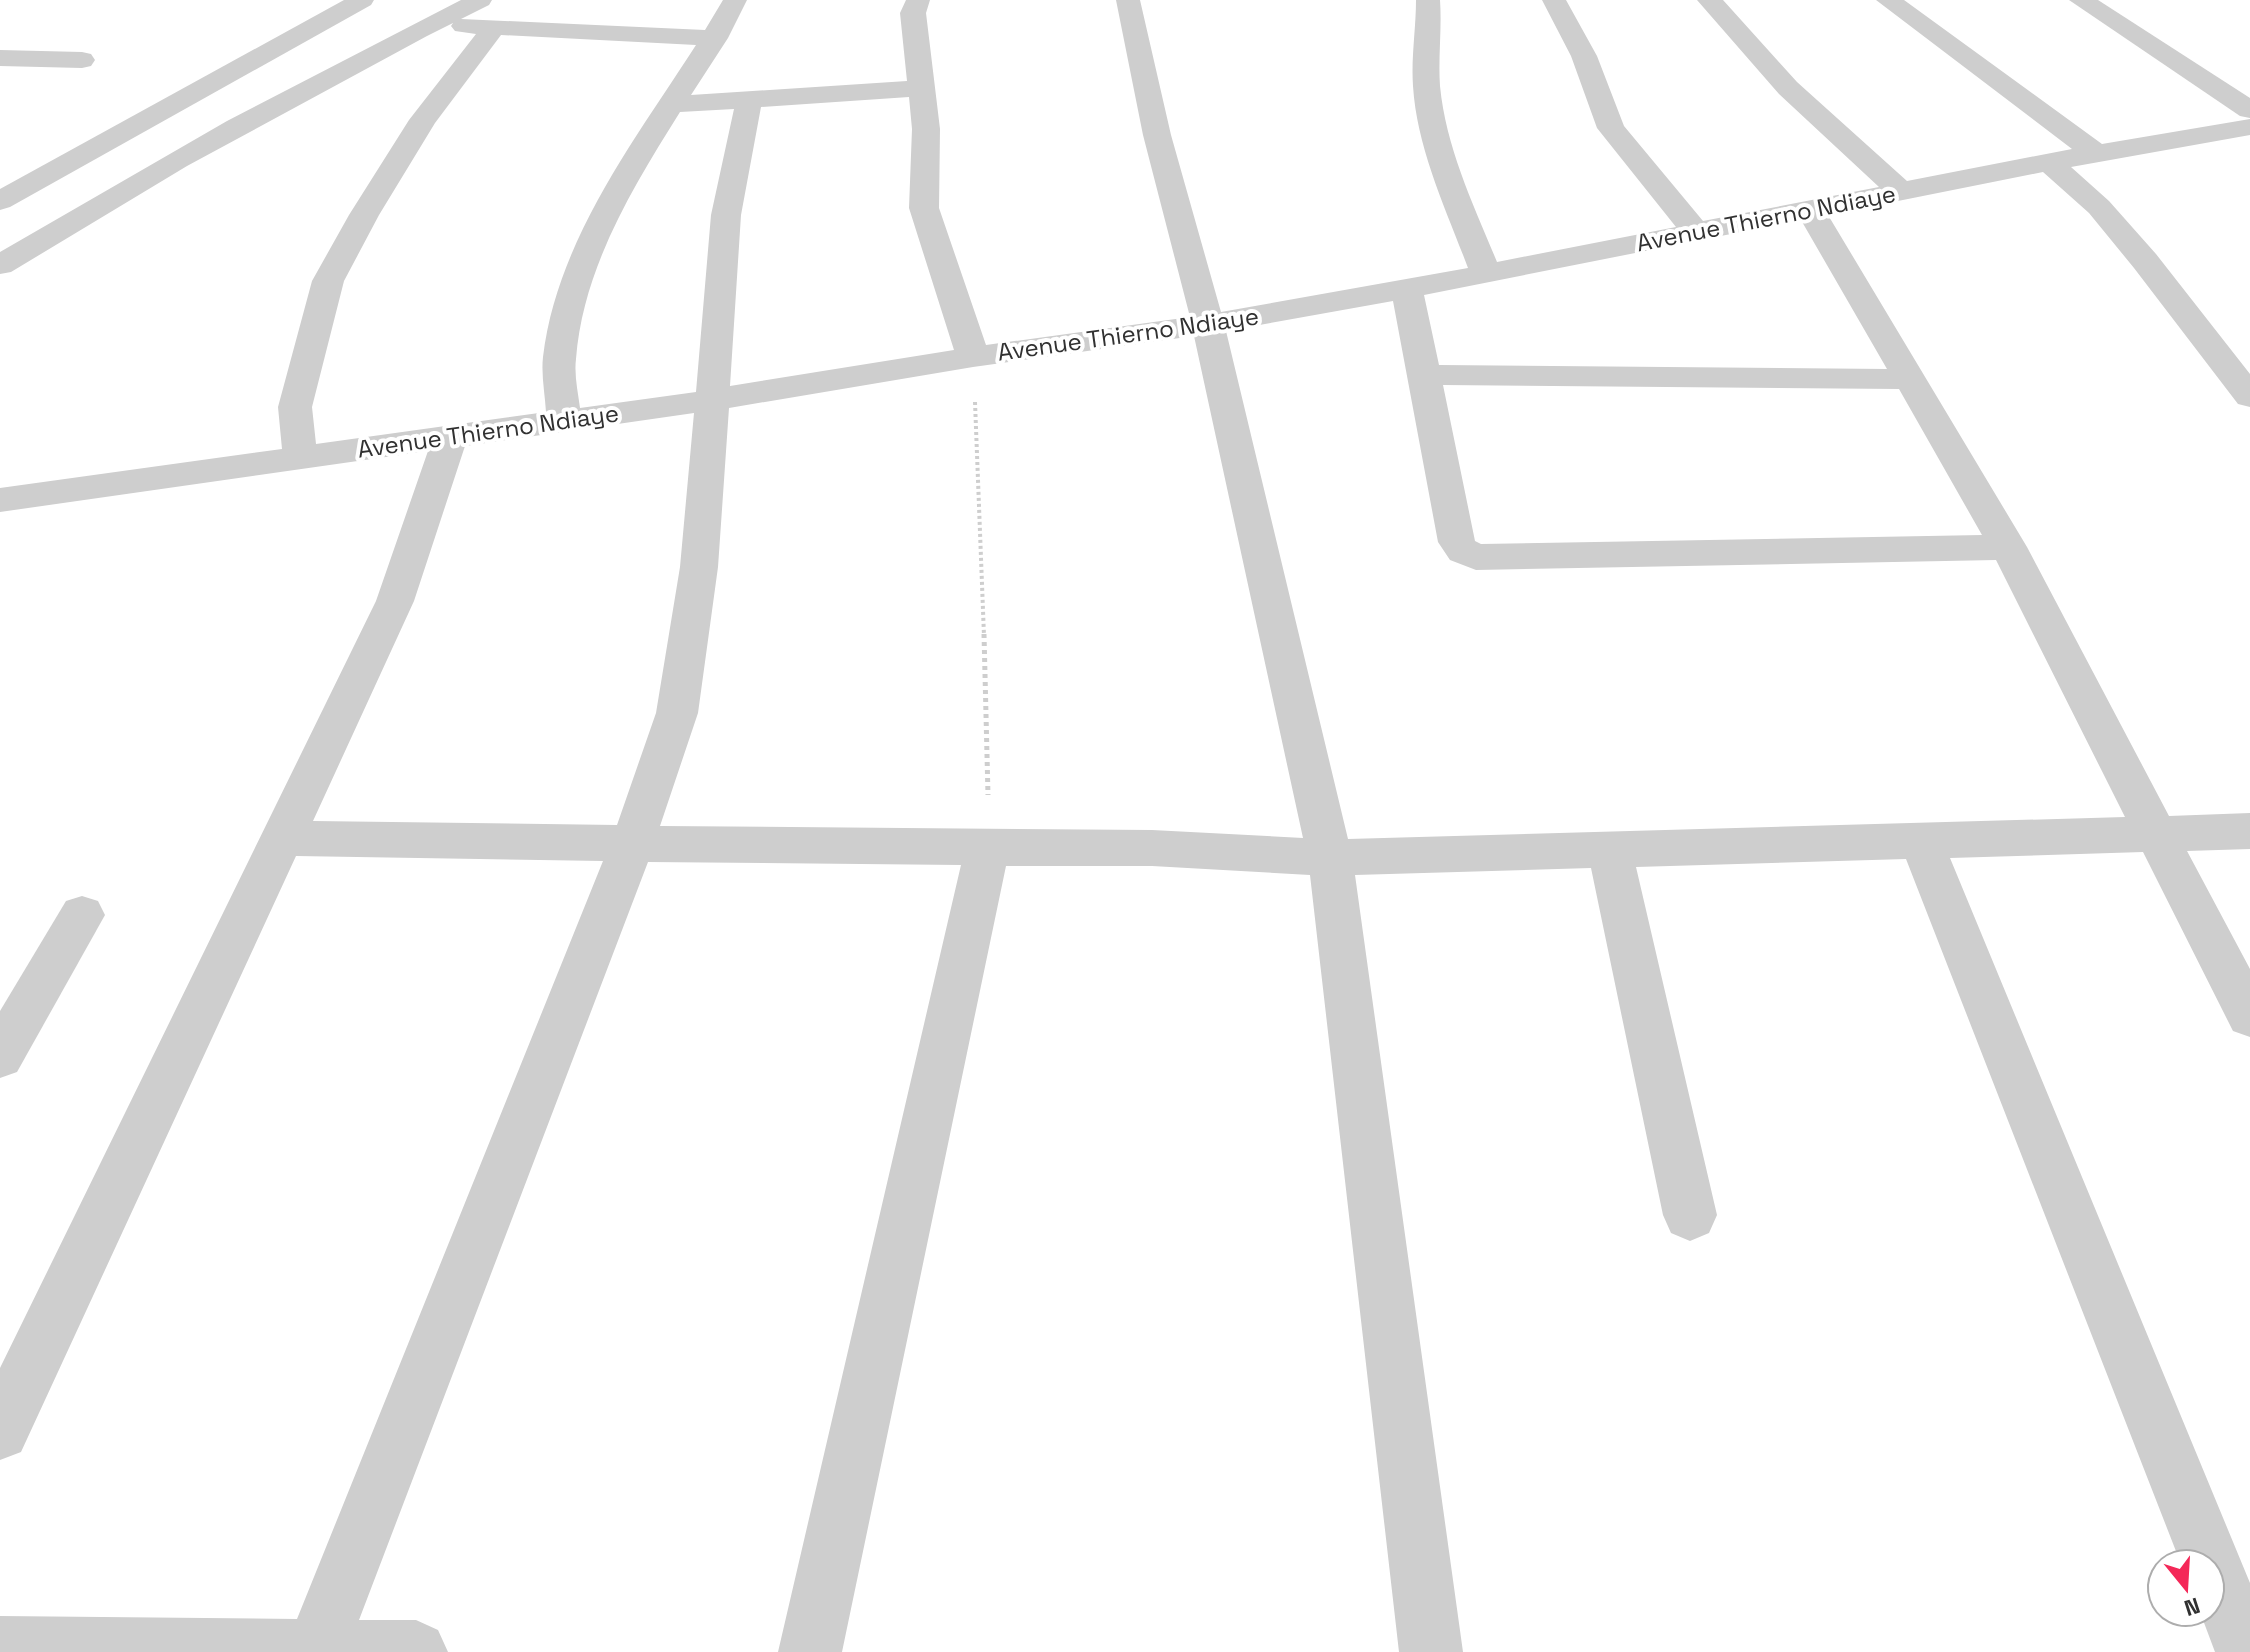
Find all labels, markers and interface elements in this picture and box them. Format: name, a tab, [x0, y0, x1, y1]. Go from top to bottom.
street label: Avenue Thierno Ndiaye	[1634, 178, 1898, 258]
street label: Avenue Thierno Ndiaye	[995, 300, 1261, 368]
street label: Avenue Thierno Ndiaye	[355, 397, 621, 465]
north arrow	[2146, 1548, 2226, 1628]
text: N	[2181, 1591, 2204, 1623]

